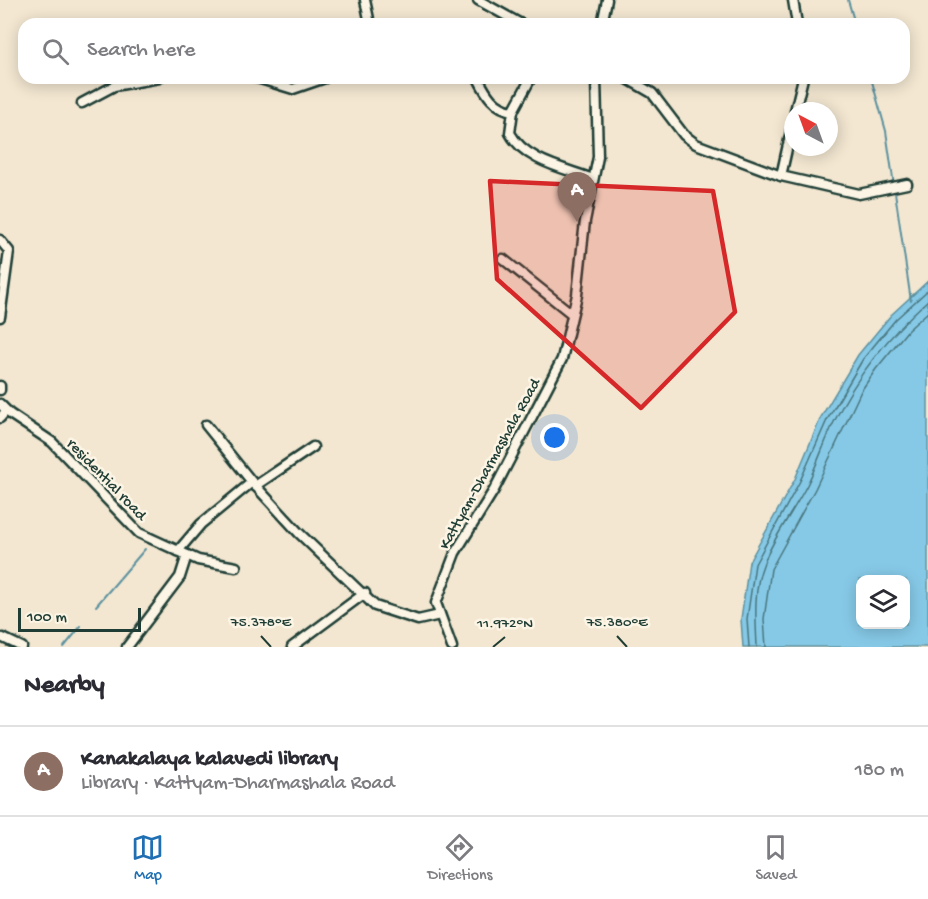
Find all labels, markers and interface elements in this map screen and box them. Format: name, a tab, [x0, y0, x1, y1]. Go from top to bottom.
search box	[18, 18, 910, 84]
icon: search	[39, 35, 72, 68]
text: Search here	[87, 38, 195, 64]
north arrow	[784, 102, 838, 156]
pin: A	[558, 172, 596, 222]
street label: Kattyam-Dharmashala Road	[436, 375, 547, 553]
your location	[540, 423, 569, 452]
street label: residential road	[62, 435, 151, 527]
map controls	[856, 575, 910, 629]
button: layers	[856, 575, 910, 629]
scale bar	[18, 605, 141, 632]
text: 100 m	[27, 609, 67, 628]
text: 75.378°E	[230, 614, 292, 632]
text: 75.380°E	[585, 614, 648, 632]
text: 11.972°N	[476, 615, 533, 633]
text: Nearby	[24, 671, 105, 702]
text: Kanakalaya kalavedi library	[81, 747, 338, 773]
text: A	[38, 760, 49, 783]
text: 180 m	[855, 760, 904, 783]
text: Library · Kattyam-Dharmashala Road	[81, 773, 394, 796]
tab: Map	[131, 831, 164, 886]
tab: Directions	[427, 831, 493, 886]
tab: Saved	[755, 831, 796, 886]

